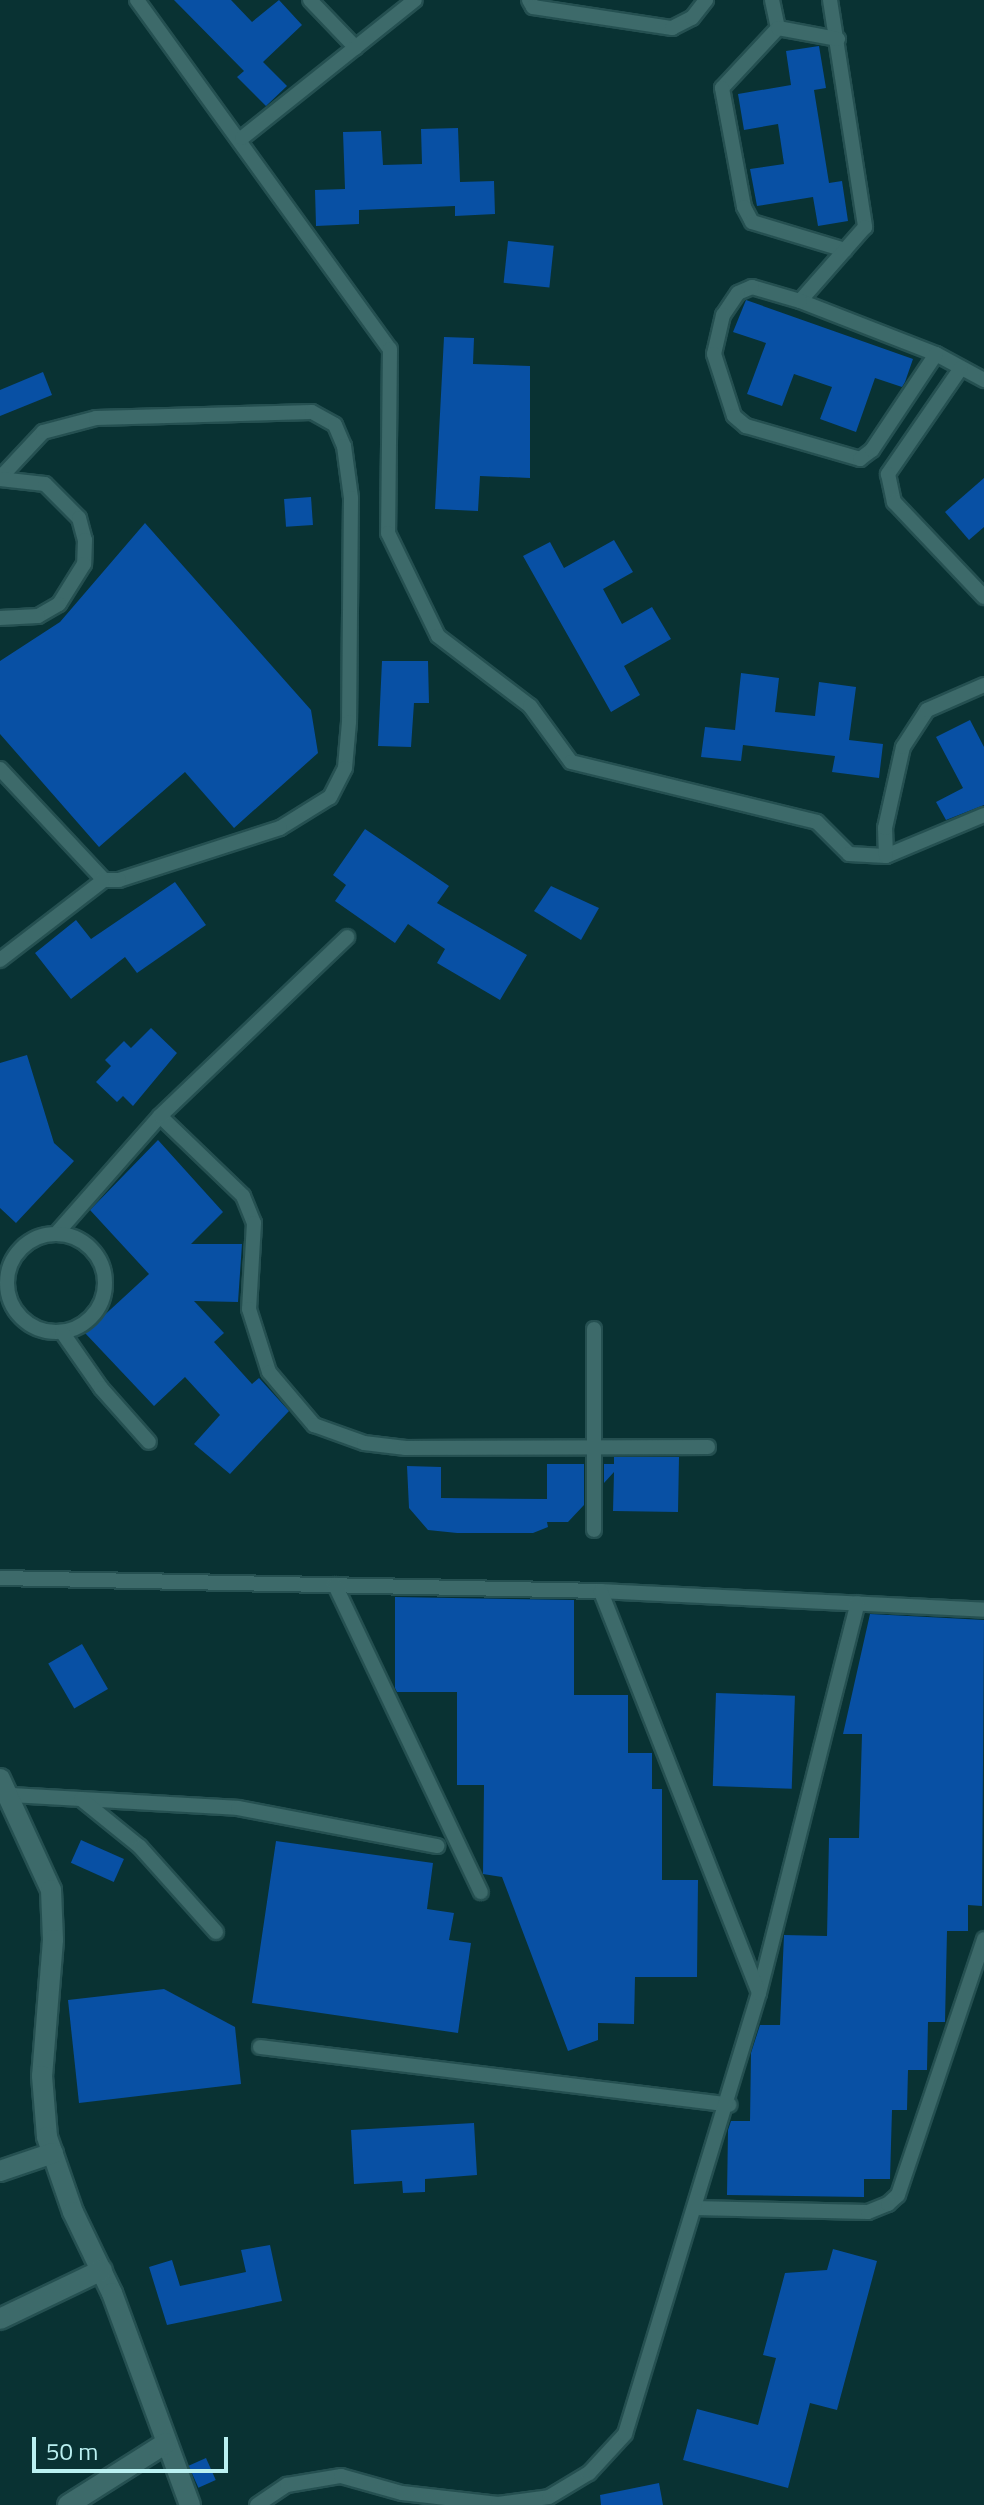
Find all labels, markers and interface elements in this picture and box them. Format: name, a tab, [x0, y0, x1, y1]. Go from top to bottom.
scale bar	[36, 2421, 232, 2471]
text: 50 m	[46, 2433, 98, 2469]

